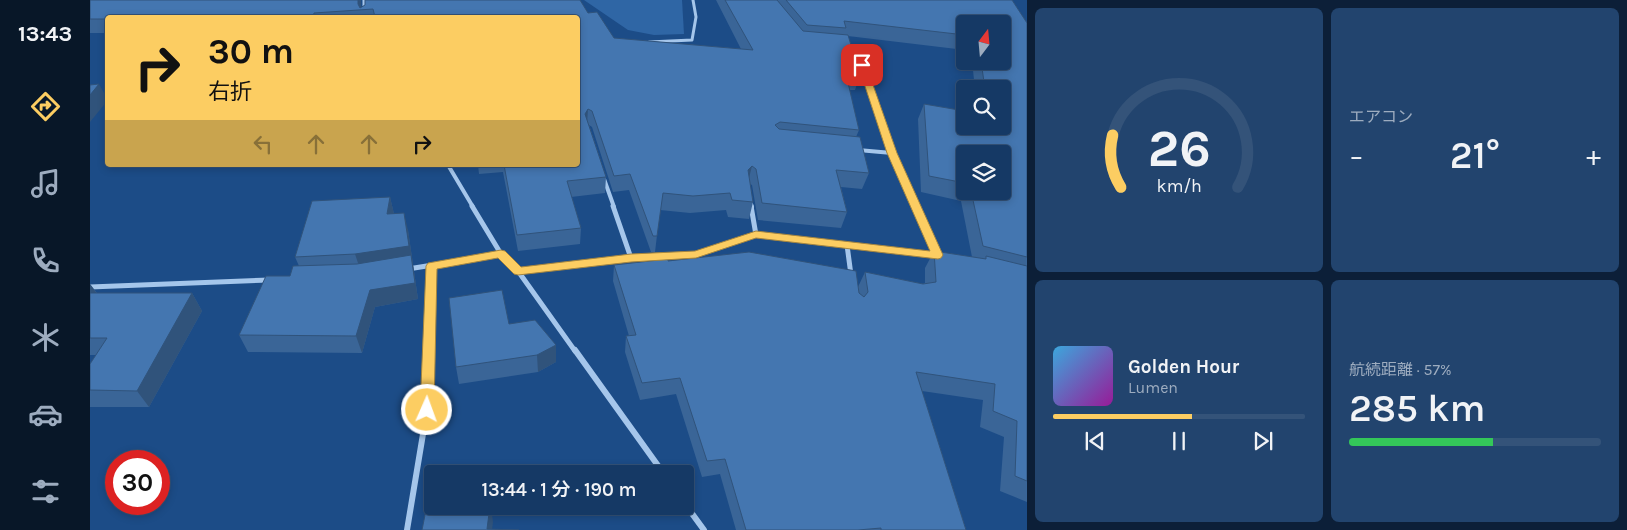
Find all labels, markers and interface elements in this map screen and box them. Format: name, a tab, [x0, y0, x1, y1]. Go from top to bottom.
north arrow	[956, 15, 1011, 70]
map controls	[956, 15, 1011, 200]
text: 13:43	[18, 21, 72, 47]
text: 30 m	[208, 31, 294, 72]
icon: right	[125, 35, 190, 100]
pin	[841, 44, 883, 86]
icon: arrive	[848, 51, 876, 79]
text: 右折	[208, 79, 252, 105]
button: search	[956, 80, 1011, 135]
icon: directions	[28, 89, 63, 124]
text: エアコン	[1349, 107, 1413, 126]
text: 26	[1147, 118, 1211, 179]
icon: left	[249, 130, 277, 158]
icon: ahead	[302, 130, 330, 158]
icon: ahead	[355, 130, 383, 158]
icon: right	[408, 130, 436, 158]
text: 21°	[1450, 133, 1500, 178]
text: −	[1349, 139, 1364, 172]
text: +	[1586, 139, 1601, 172]
button: layers	[956, 145, 1011, 200]
icon: music	[28, 166, 63, 201]
text: km/h	[1156, 176, 1202, 197]
icon: phone	[28, 243, 63, 278]
icon: climate	[28, 320, 63, 355]
text: Golden Hour	[1128, 356, 1239, 378]
text: 航続距離 · 57%	[1349, 360, 1452, 379]
text: Lumen	[1128, 378, 1178, 397]
position arrow	[400, 383, 452, 435]
text: 285 km	[1349, 386, 1485, 431]
icon: car	[28, 397, 63, 432]
icon: previous	[1081, 427, 1109, 455]
icon: pause	[1165, 427, 1193, 455]
icon: next	[1249, 427, 1277, 455]
speed limit sign: 30	[105, 450, 170, 515]
icon: filters	[28, 474, 63, 509]
text: 13:44 · 1 分 · 190 m	[481, 479, 637, 501]

